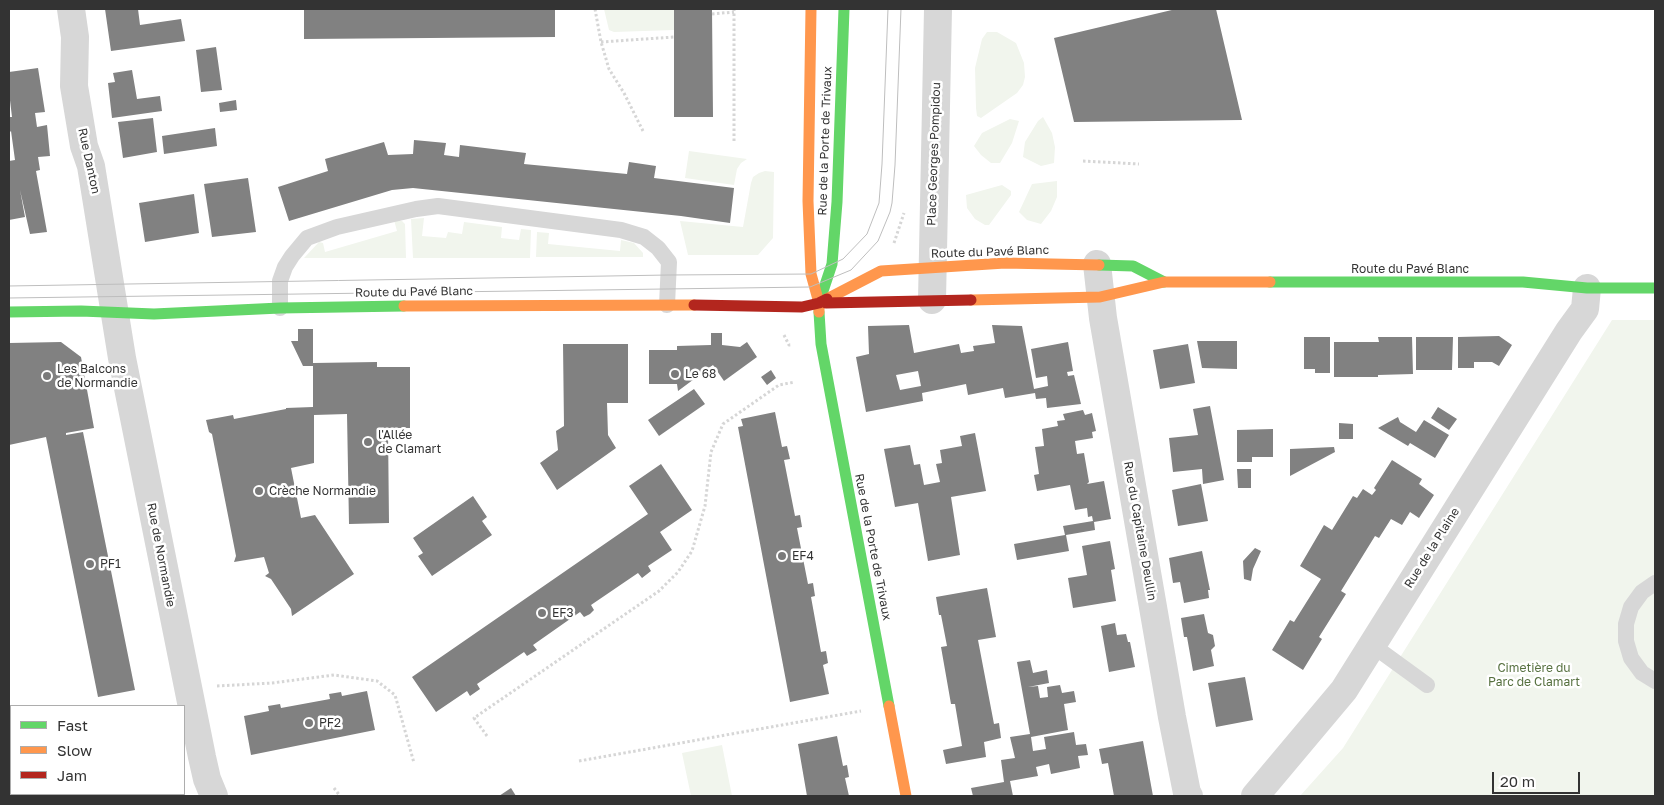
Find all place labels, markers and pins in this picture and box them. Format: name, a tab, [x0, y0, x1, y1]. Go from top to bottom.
place label: Les Balcons de Normandie	[57, 362, 138, 390]
place label: Le 68	[685, 367, 716, 381]
marker: Le 68	[669, 368, 681, 380]
marker: Les Balcons de Normandie	[41, 370, 53, 382]
place label: l'Allée de Clamart	[378, 428, 441, 456]
marker: l'Allée de Clamart	[362, 436, 374, 448]
place label: Crèche Normandie	[269, 484, 376, 498]
marker: Crèche Normandie	[253, 485, 265, 497]
place label: EF4	[792, 549, 814, 563]
marker: EF4	[776, 550, 788, 562]
place label: PF1	[100, 557, 121, 571]
marker: PF1	[84, 558, 96, 570]
place label: EF3	[552, 606, 573, 620]
marker: EF3	[536, 607, 548, 619]
place label: PF2	[319, 716, 341, 730]
marker: PF2	[303, 717, 315, 729]

